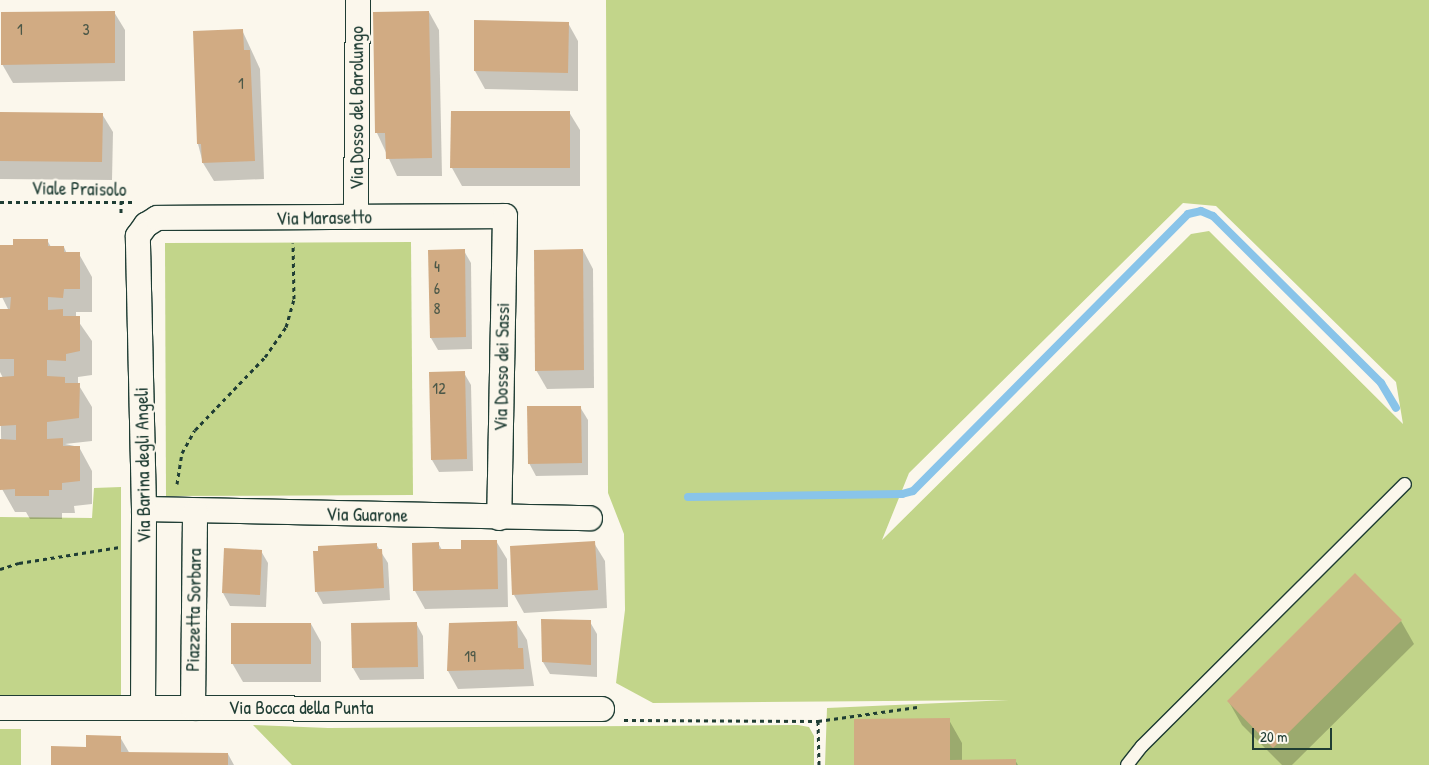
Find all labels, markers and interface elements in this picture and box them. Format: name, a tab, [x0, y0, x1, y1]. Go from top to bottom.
house number: 1	[17, 19, 23, 39]
house number: 3	[82, 19, 90, 39]
street label: Via Dosso del Barolungo	[346, 26, 368, 190]
house number: 1	[238, 73, 244, 93]
street label: Viale Praisolo	[31, 177, 127, 201]
street label: Via Marasetto	[276, 206, 372, 230]
house number: 4	[434, 256, 440, 276]
house number: 6	[434, 278, 440, 298]
house number: 8	[434, 298, 440, 318]
street label: Via Dosso dei Sassi	[489, 302, 515, 432]
house number: 12	[432, 378, 446, 398]
street label: Via Barina degli Angeli	[130, 387, 156, 543]
street label: Via Guarone	[326, 503, 408, 527]
street label: Piazzetta Sorbara	[182, 548, 206, 672]
house number: 19	[464, 646, 476, 666]
street label: Via Bocca della Punta	[229, 697, 373, 719]
scale bar	[1254, 718, 1334, 750]
text: 20 m	[1260, 726, 1287, 747]

